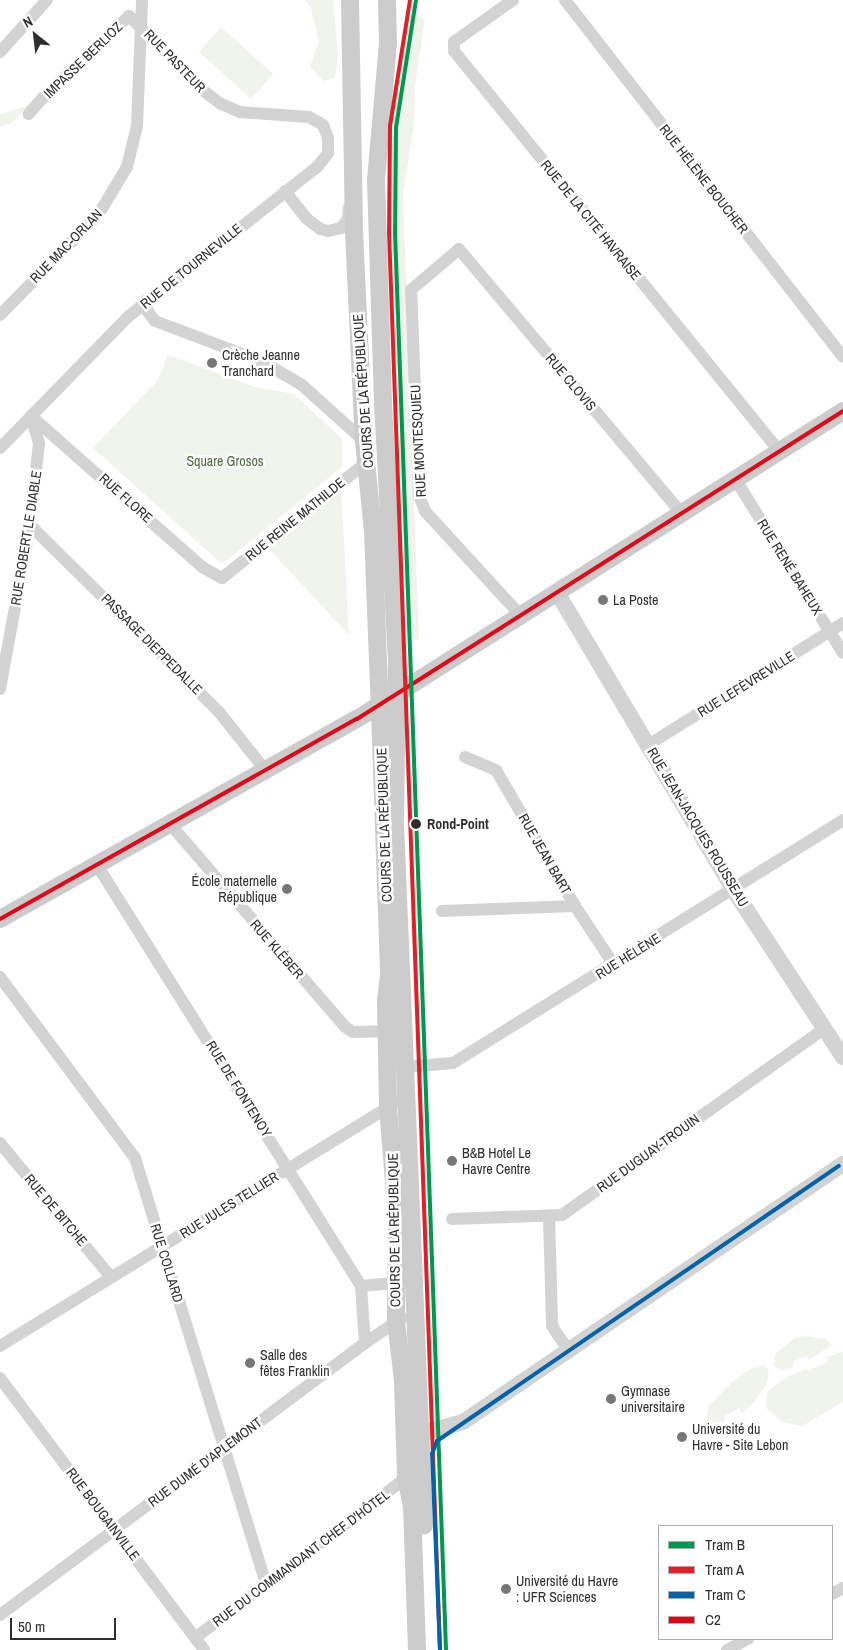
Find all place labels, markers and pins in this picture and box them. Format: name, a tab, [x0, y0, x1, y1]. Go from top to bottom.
place label: Crèche Jeanne Tranchard	[222, 347, 300, 380]
marker: Crèche Jeanne Tranchard	[206, 357, 218, 369]
place label: La Poste	[613, 592, 658, 608]
marker: La Poste	[597, 594, 609, 606]
place label: Rond-Point	[427, 816, 489, 832]
marker: Rond-Point	[409, 817, 423, 831]
place label: École maternelle République	[192, 873, 277, 906]
marker: École maternelle République	[281, 883, 293, 895]
place label: B&B Hotel Le Havre Centre	[462, 1145, 531, 1178]
marker: B&B Hotel Le Havre Centre	[446, 1155, 458, 1167]
place label: Salle des fêtes Franklin	[260, 1347, 330, 1380]
marker: Salle des fêtes Franklin	[244, 1357, 256, 1369]
place label: Gymnase universitaire	[621, 1383, 685, 1415]
marker: Gymnase universitaire	[605, 1393, 617, 1405]
place label: Université du Havre - Site Lebon	[692, 1421, 788, 1454]
marker: Université du Havre - Site Lebon	[676, 1431, 688, 1443]
place label: Université du Havre : UFR Sciences	[516, 1573, 618, 1605]
marker: Université du Havre : UFR Sciences	[500, 1583, 512, 1595]

